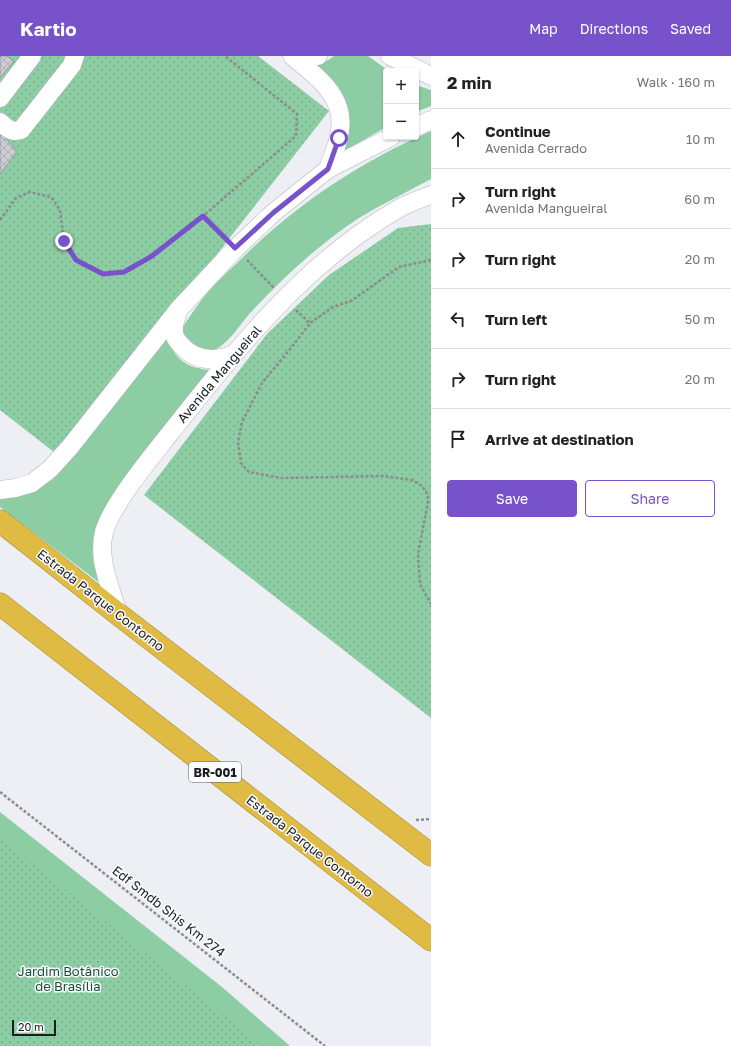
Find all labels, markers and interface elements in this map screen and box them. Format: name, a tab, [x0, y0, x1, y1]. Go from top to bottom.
text: Kartio	[20, 17, 77, 40]
text: Map	[529, 20, 558, 37]
text: Directions	[580, 20, 648, 37]
text: Saved	[670, 20, 711, 37]
map controls	[383, 68, 419, 140]
button: +	[383, 68, 419, 104]
text: 2 min	[447, 72, 491, 93]
text: Walk · 160 m	[637, 74, 715, 90]
button: −	[383, 104, 419, 140]
text: Continue	[485, 122, 551, 140]
icon: ahead	[447, 128, 469, 150]
route start	[330, 129, 348, 147]
text: 10 m	[686, 131, 715, 147]
text: Avenida Cerrado	[485, 140, 587, 156]
text: Turn right	[485, 182, 556, 200]
icon: right	[447, 188, 469, 210]
text: 60 m	[684, 191, 715, 207]
text: Avenida Mangueiral	[485, 200, 607, 216]
route end	[55, 232, 73, 250]
icon: right	[447, 248, 469, 270]
text: Turn right	[485, 250, 556, 268]
text: 20 m	[685, 251, 715, 267]
icon: left	[447, 308, 469, 330]
text: Turn left	[485, 310, 547, 328]
text: 50 m	[685, 311, 715, 327]
street label: Avenida Mangueiral	[174, 322, 264, 426]
icon: right	[447, 368, 469, 390]
text: Turn right	[485, 370, 556, 388]
text: 20 m	[685, 371, 715, 387]
icon: arrive	[447, 428, 469, 450]
text: Arrive at destination	[485, 430, 634, 448]
button: Save	[447, 480, 577, 517]
button: Share	[585, 480, 715, 517]
street label: Estrada Parque Contorno	[34, 545, 168, 655]
road number: BR-001	[189, 762, 241, 782]
street label: Estrada Parque Contorno	[243, 791, 377, 901]
street label: Edf Smdb Shis Km 274	[109, 862, 229, 960]
park label: Jardim Botânico de Brasília	[17, 963, 119, 994]
scale bar	[12, 1018, 56, 1037]
text: 20 m	[18, 1020, 44, 1033]

